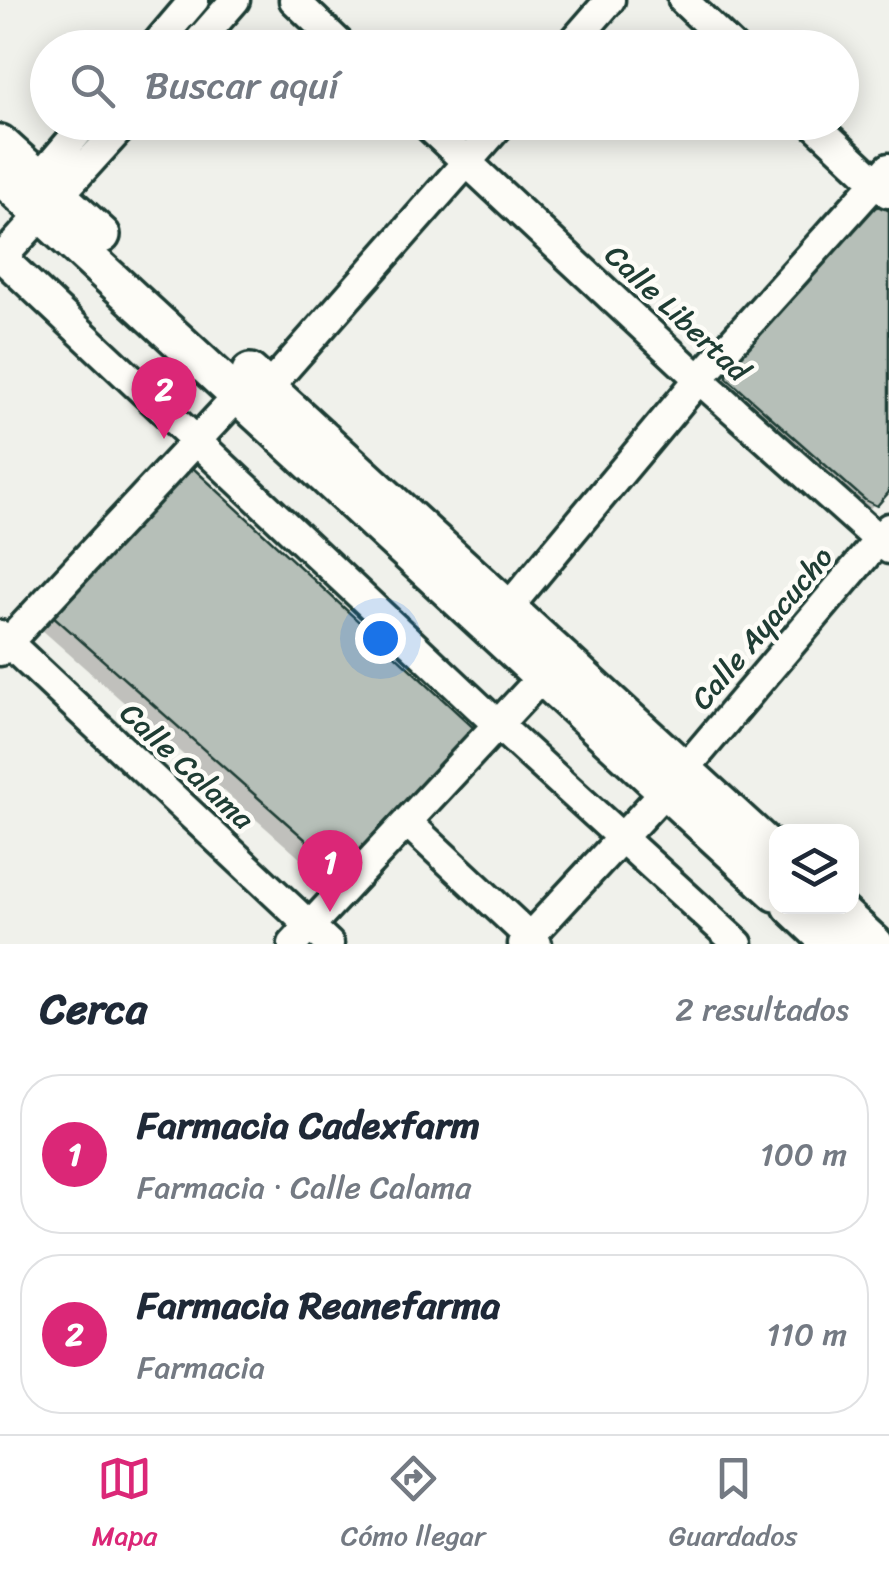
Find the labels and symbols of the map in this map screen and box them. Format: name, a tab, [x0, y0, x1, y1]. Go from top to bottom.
street label: Calle Libertad	[591, 231, 764, 397]
pin: 2	[132, 356, 196, 439]
street label: Calle Ayacucho	[677, 534, 847, 722]
your location	[355, 613, 406, 664]
street label: Calle Calama	[107, 688, 268, 844]
pin: 1	[298, 830, 362, 912]

